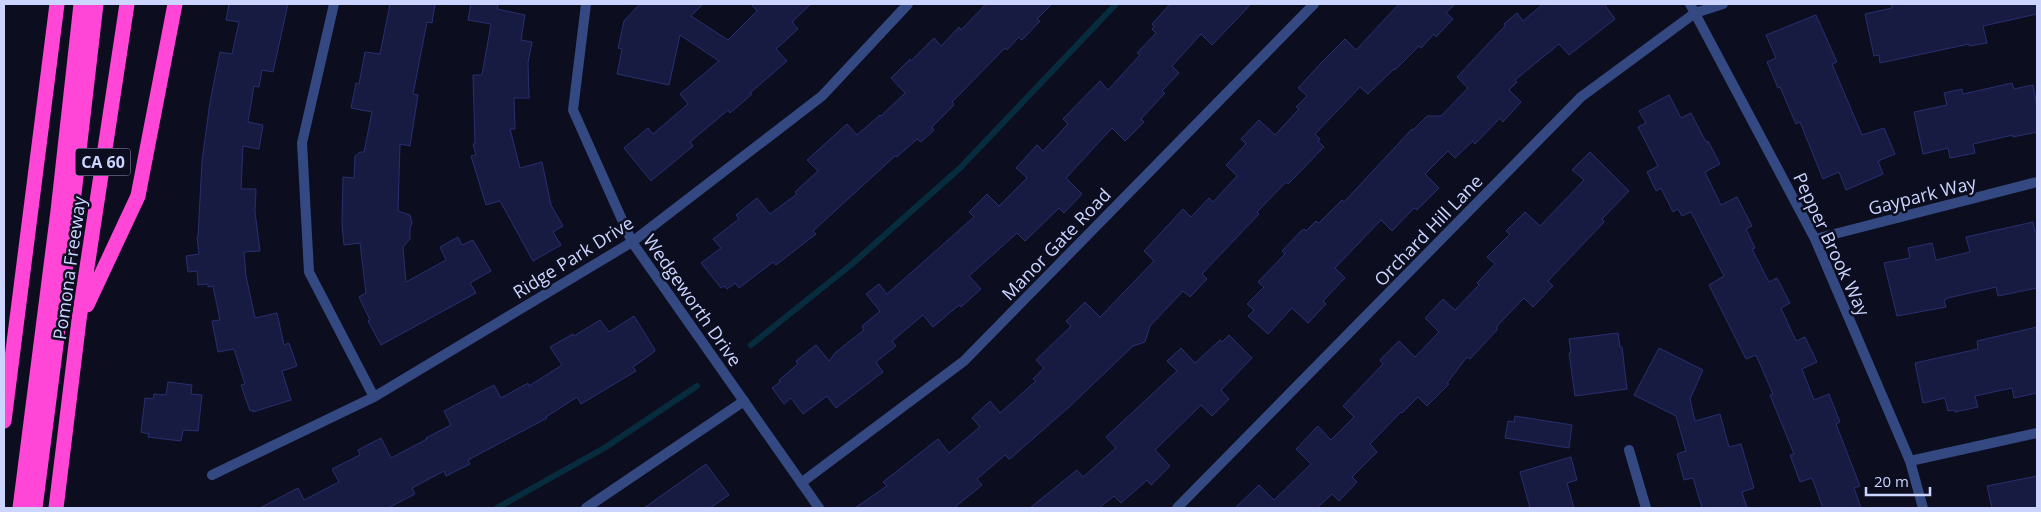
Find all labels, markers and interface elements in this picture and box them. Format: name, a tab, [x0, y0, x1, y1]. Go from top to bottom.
road number: CA 60	[76, 148, 130, 176]
street label: Pepper Brook Way	[1788, 168, 1876, 320]
street label: Orchard Hill Lane	[1369, 169, 1487, 291]
street label: Gaypark Way	[1866, 170, 1979, 220]
street label: Manor Gate Road	[996, 183, 1116, 305]
street label: Pomona Freeway	[47, 194, 91, 341]
street label: Ridge Park Drive	[508, 210, 638, 304]
street label: Wedgeworth Drive	[638, 229, 748, 371]
scale bar	[1866, 464, 1930, 496]
text: 20 m	[1874, 471, 1909, 491]

